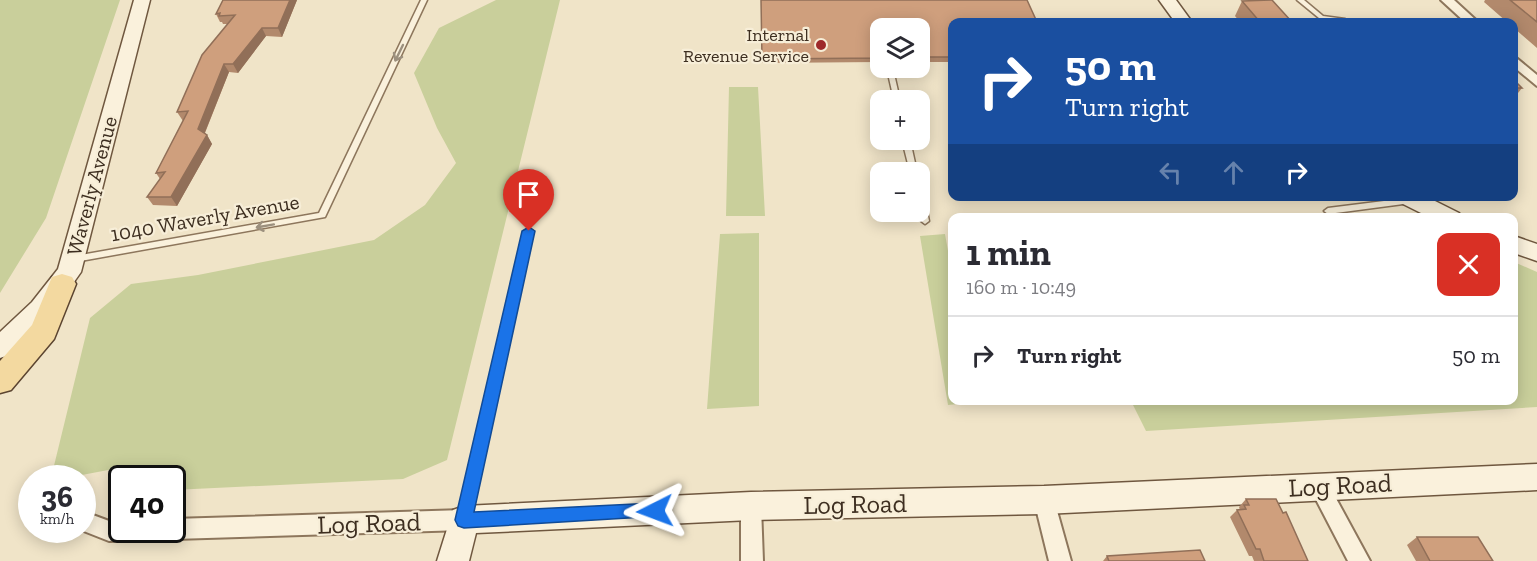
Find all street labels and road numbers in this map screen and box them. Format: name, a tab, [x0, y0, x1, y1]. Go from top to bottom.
street label: Waverly Avenue	[61, 113, 122, 258]
street label: 1040 Waverly Avenue	[109, 189, 301, 246]
street label: Log Road	[1287, 466, 1393, 504]
street label: Log Road	[803, 487, 907, 521]
street label: Log Road	[317, 505, 421, 541]

